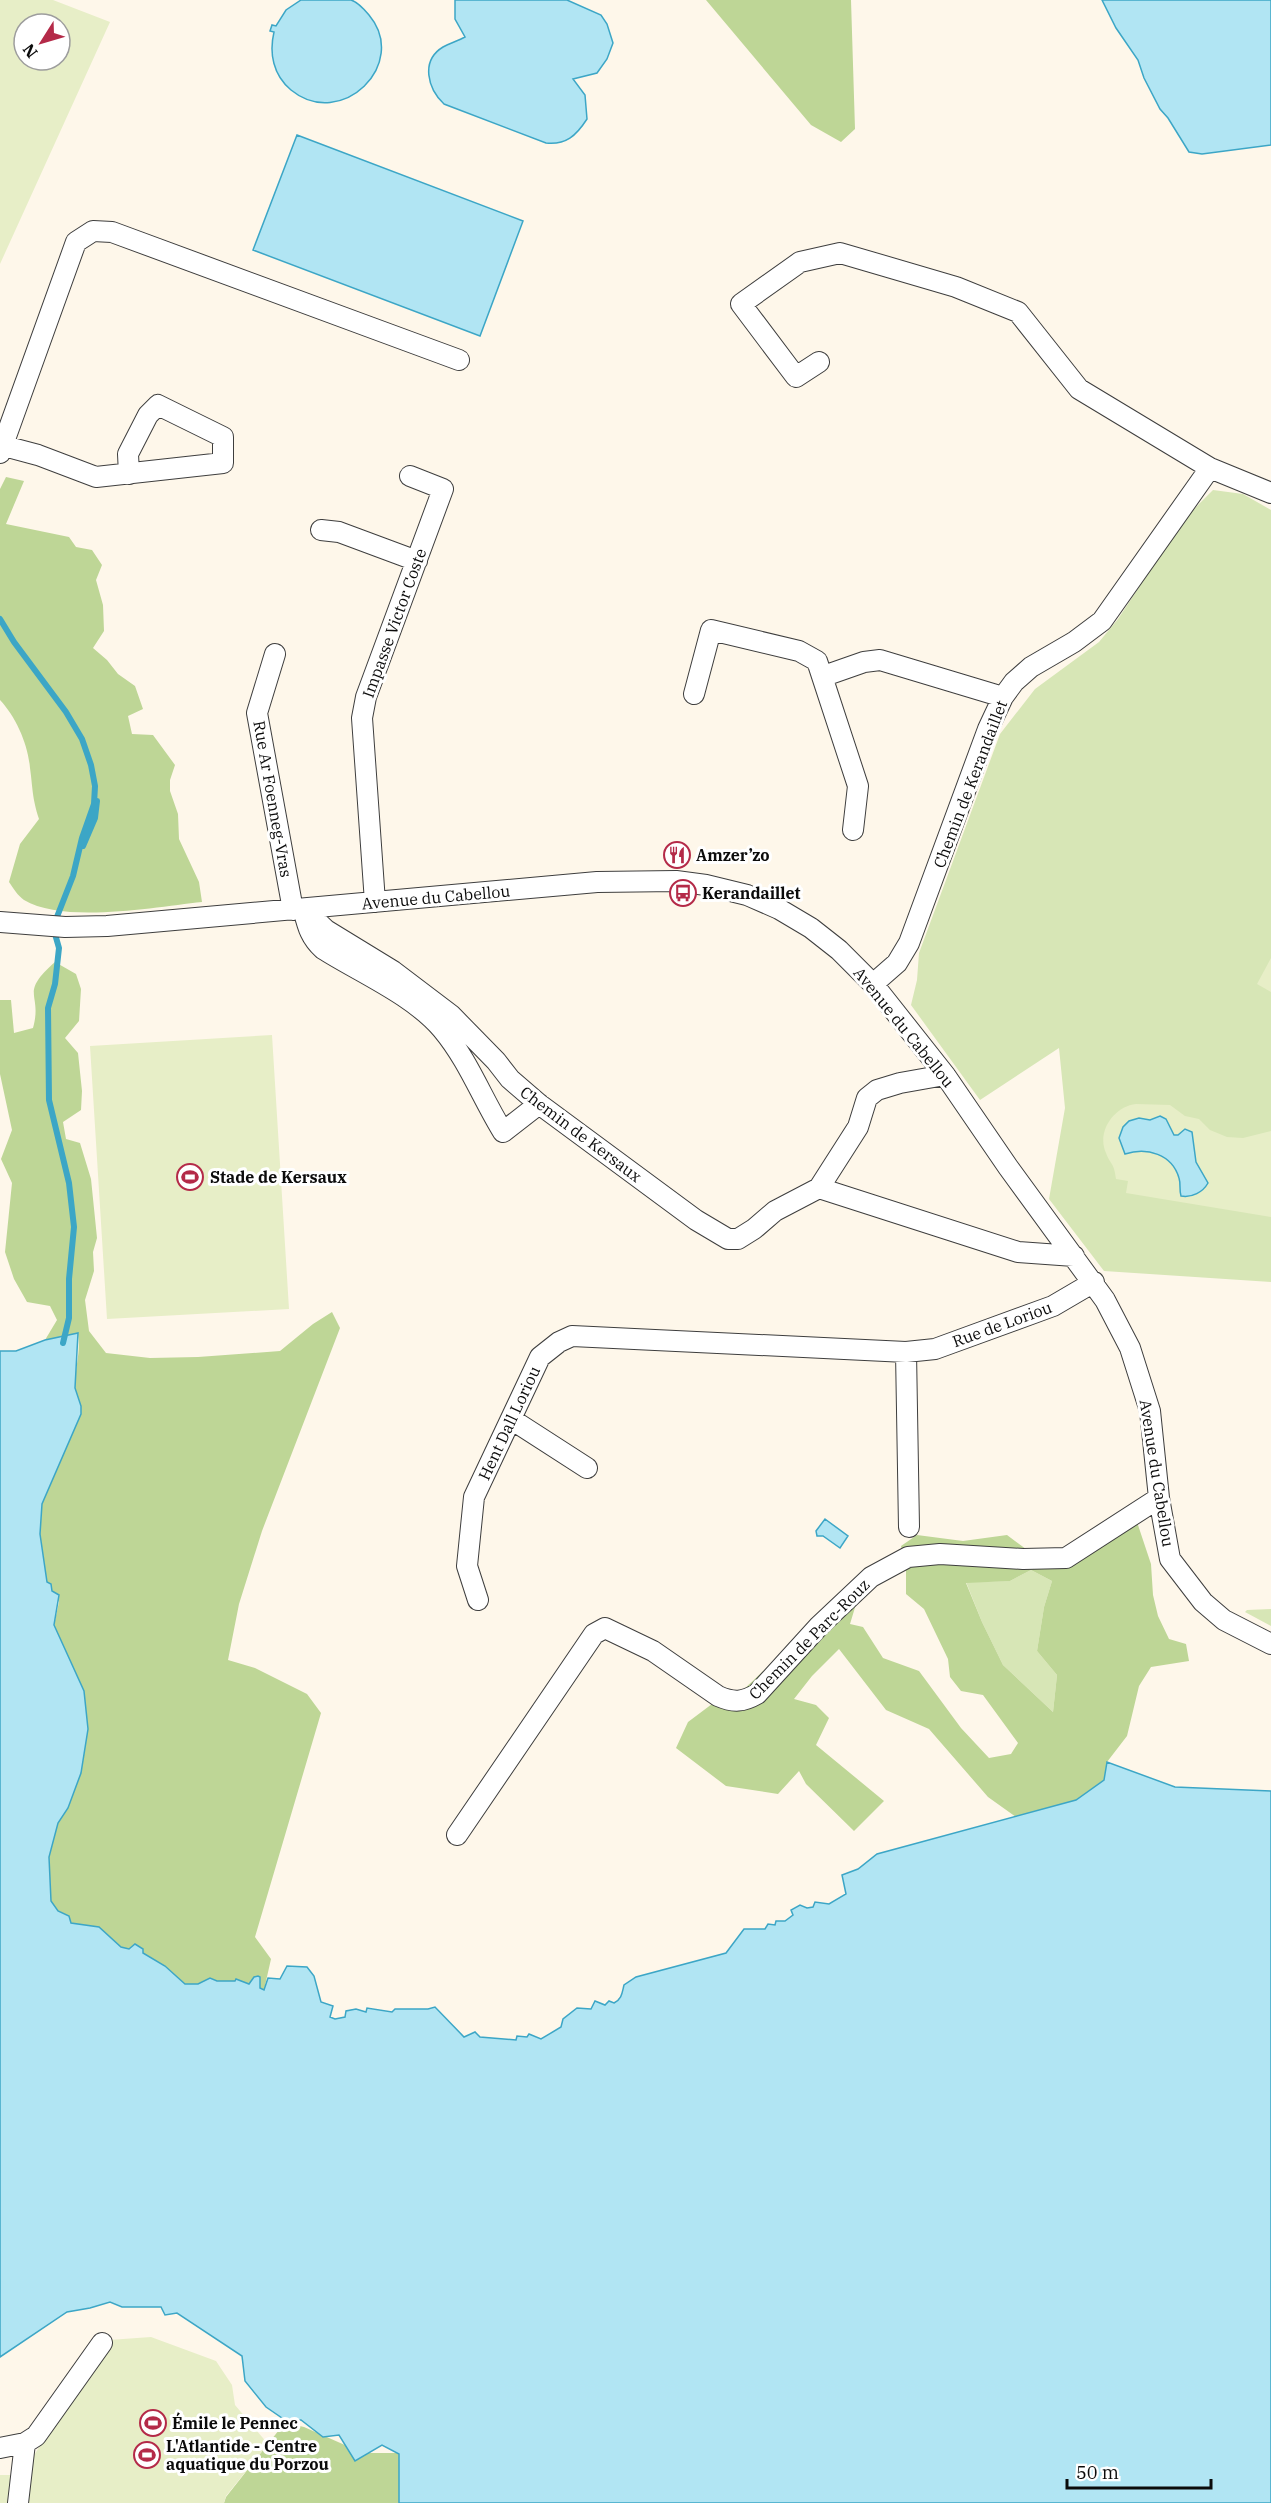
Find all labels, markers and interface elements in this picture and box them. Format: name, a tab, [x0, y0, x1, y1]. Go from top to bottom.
north arrow	[12, 12, 72, 72]
text: N	[18, 40, 42, 62]
street label: Impasse Victor Coste	[358, 546, 430, 700]
street label: Chemin de Kerandaillet	[929, 697, 1011, 871]
street label: Rue Ar Foenneg-Vras	[249, 719, 297, 879]
restaurant icon: Amzer’zo	[662, 840, 692, 870]
place label: Amzer’zo	[696, 845, 770, 865]
bus stop icon: Kerandaillet	[668, 878, 698, 908]
street label: Avenue du Cabellou	[361, 881, 511, 913]
place label: Kerandaillet	[702, 883, 800, 903]
street label: Avenue du Cabellou	[849, 963, 959, 1091]
street label: Chemin de Kersaux	[516, 1082, 646, 1186]
sports icon: Stade de Kersaux	[175, 1162, 205, 1192]
place label: Stade de Kersaux	[210, 1167, 347, 1187]
street label: Rue de Loriou	[949, 1297, 1055, 1351]
street label: Hent Dall Loriou	[474, 1363, 544, 1483]
street label: Avenue du Cabellou	[1135, 1398, 1179, 1548]
street label: Chemin de Parc-Rouz	[744, 1574, 874, 1704]
sports icon: Émile le Pennec	[138, 2408, 168, 2438]
place label: Émile le Pennec	[172, 2412, 298, 2433]
place label: L'Atlantide - Centre aquatique du Porzou	[166, 2436, 329, 2474]
sports icon: L'Atlantide - Centre aquatique du Porzou	[132, 2440, 162, 2470]
scale bar	[1067, 2452, 1211, 2490]
text: 50 m	[1076, 2461, 1119, 2484]

